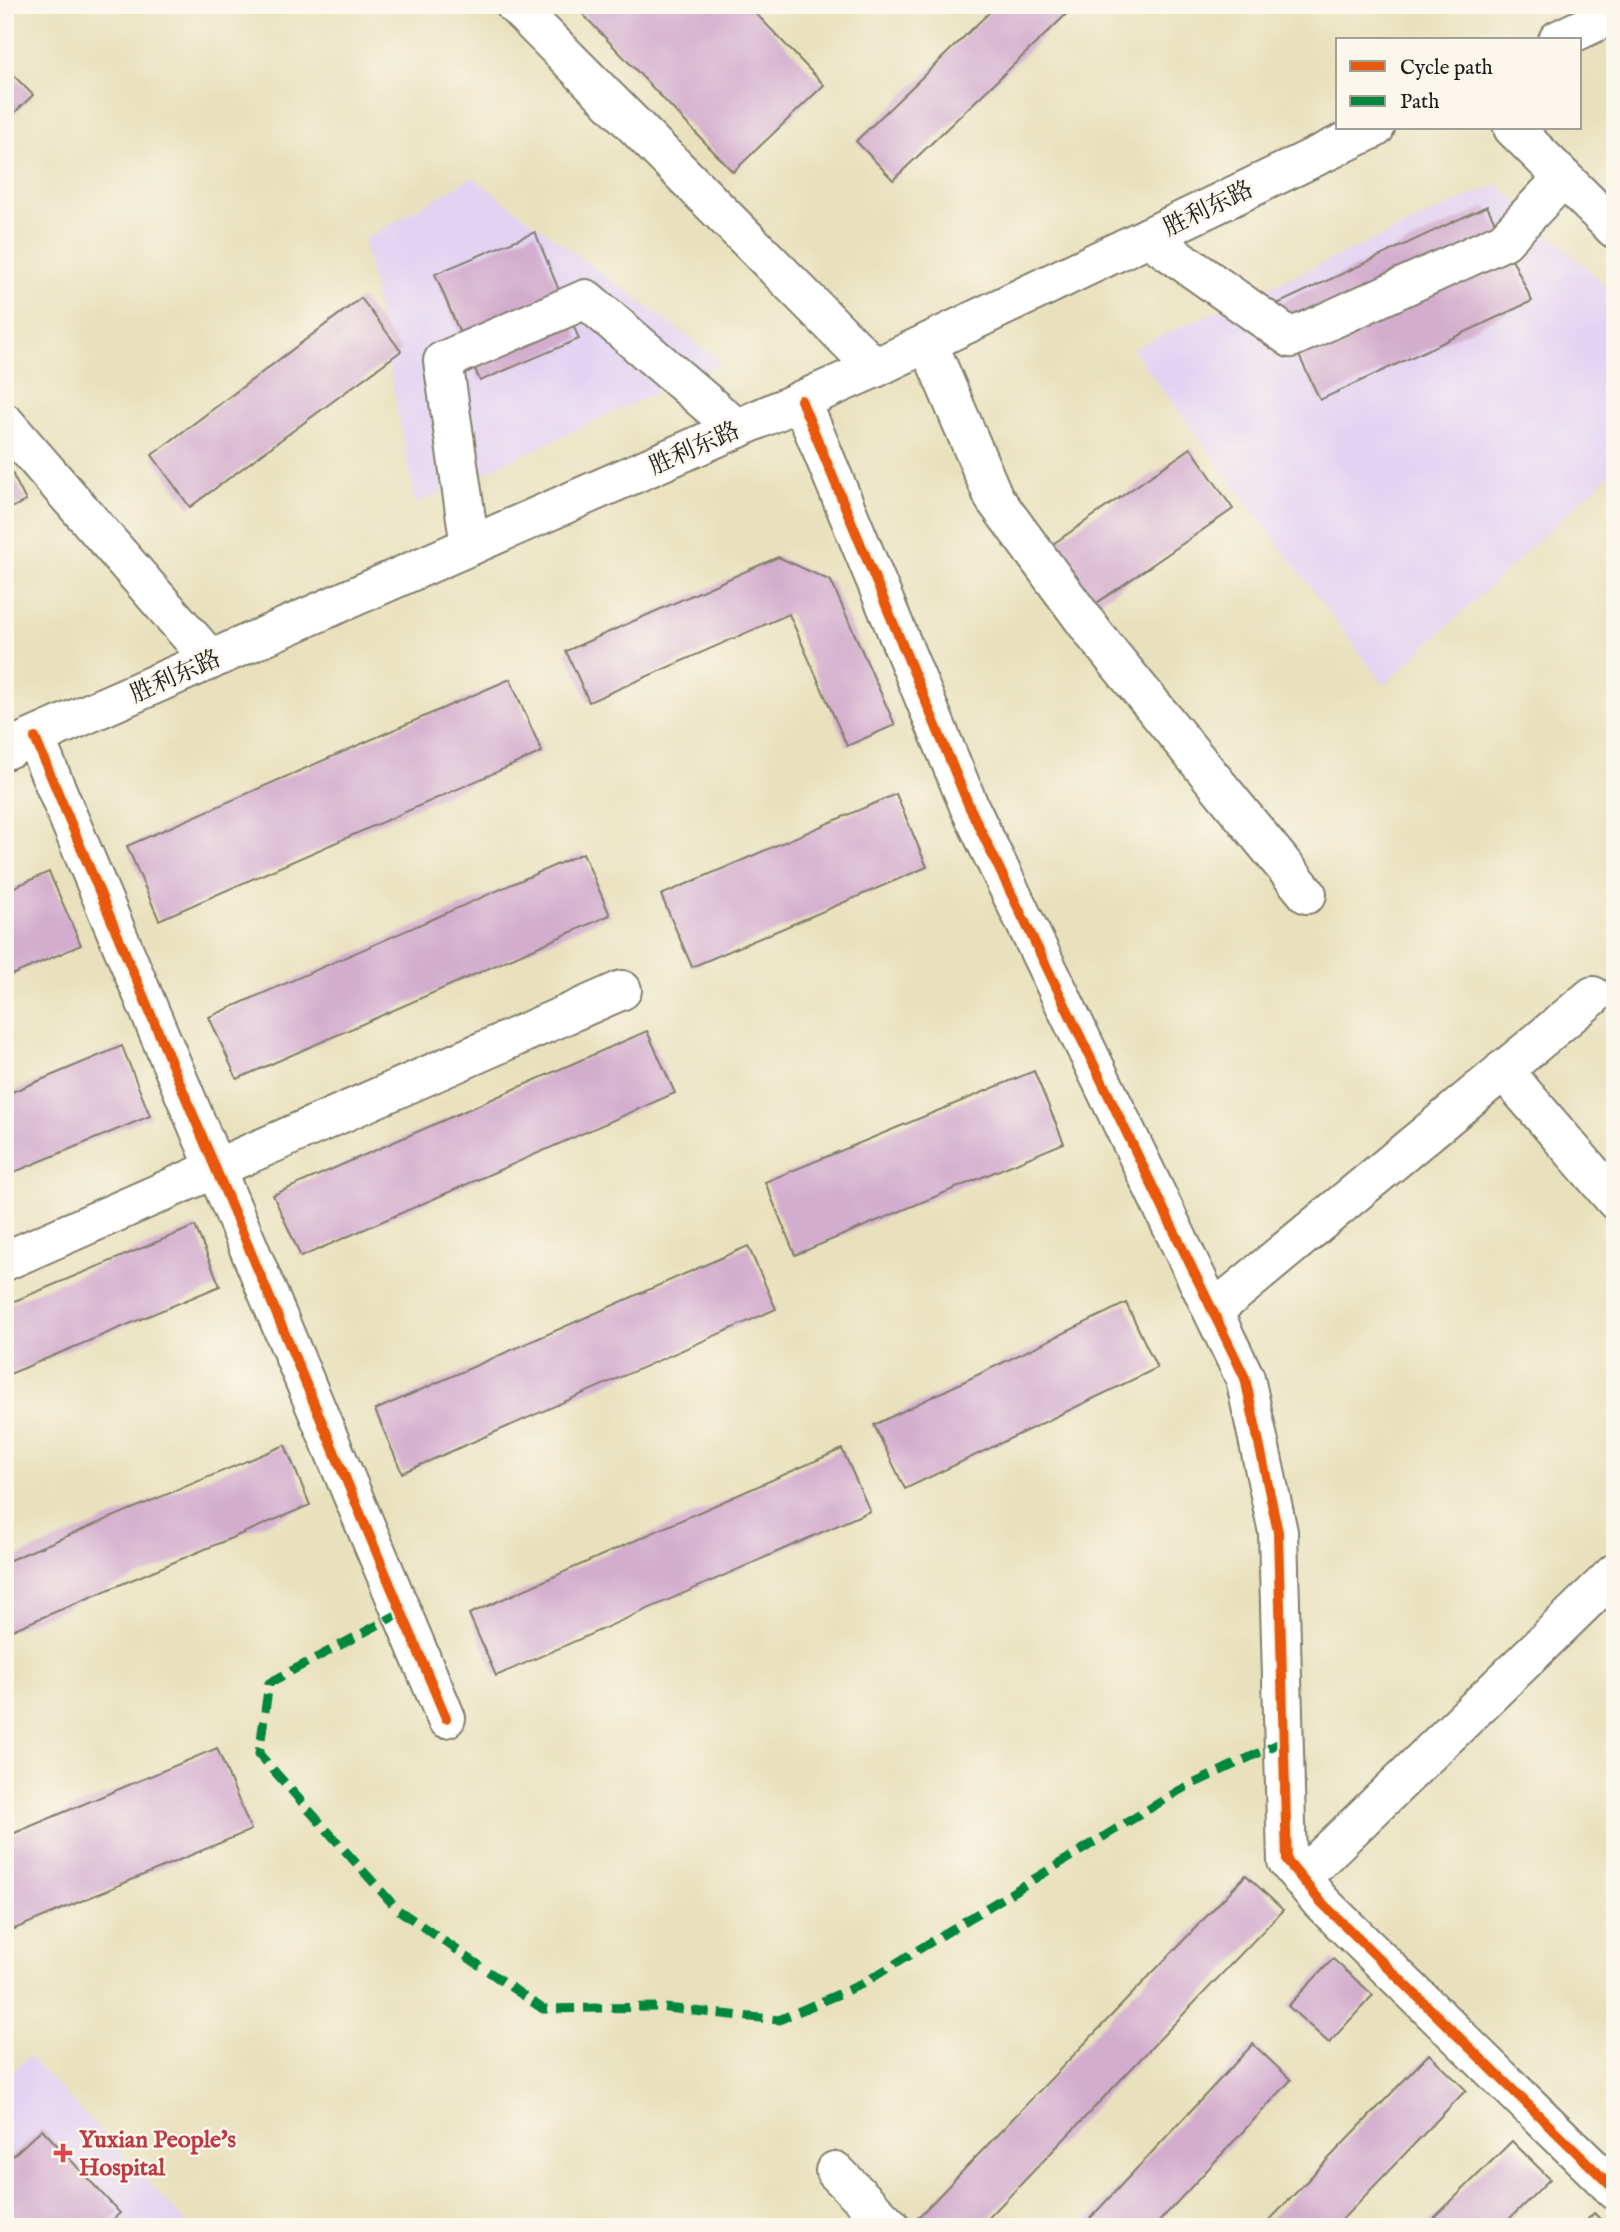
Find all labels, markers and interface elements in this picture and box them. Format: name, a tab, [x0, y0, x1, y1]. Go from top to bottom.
legend	[1336, 38, 1582, 130]
text: Cycle path	[1400, 55, 1493, 82]
text: Path	[1400, 89, 1439, 116]
street label: 胜利东路	[1159, 174, 1259, 244]
street label: 胜利东路	[644, 416, 745, 483]
street label: 胜利东路	[125, 644, 226, 711]
place label: Yuxian People's Hospital	[79, 2125, 237, 2184]
marker: Yuxian People's Hospital	[53, 2143, 73, 2163]

